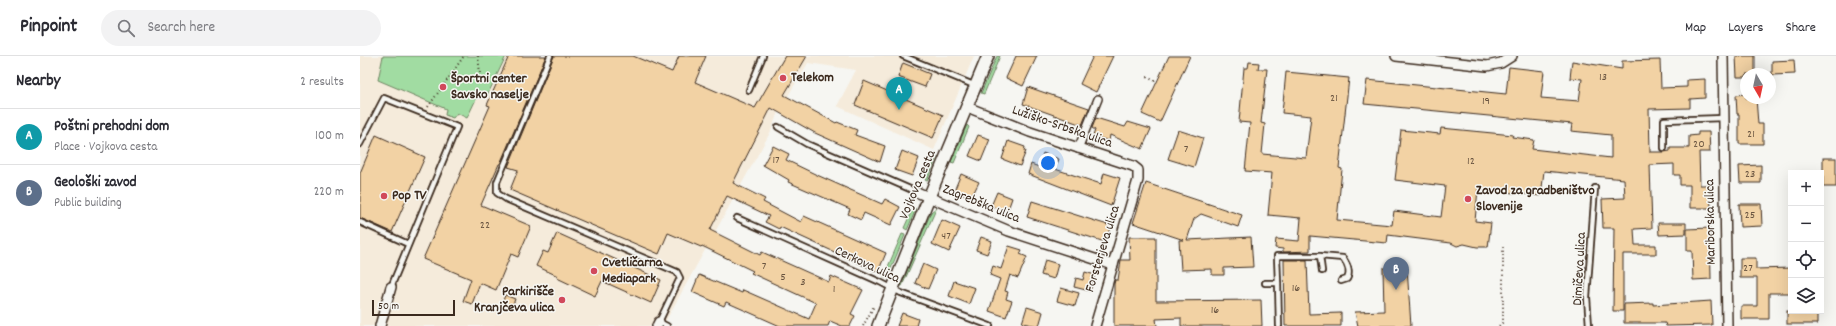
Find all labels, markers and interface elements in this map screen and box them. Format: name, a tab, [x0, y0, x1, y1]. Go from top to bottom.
search box	[101, 10, 381, 46]
text: Pinpoint	[20, 14, 77, 41]
icon: search	[115, 17, 137, 39]
text: Search here	[147, 17, 215, 39]
text: Map	[1685, 18, 1706, 38]
text: Layers	[1728, 18, 1763, 38]
text: Share	[1785, 18, 1816, 38]
place label: Telekom	[791, 68, 834, 88]
north arrow	[1740, 68, 1776, 104]
place label: Športni center Savsko naselje	[451, 69, 529, 105]
house number: 13	[1599, 69, 1607, 86]
text: Nearby	[16, 70, 60, 94]
text: 2 results	[300, 73, 344, 92]
marker: Telekom	[778, 73, 788, 83]
pin: A	[886, 77, 912, 110]
marker: Športni center Savsko naselje	[438, 82, 448, 92]
house number: 21	[1330, 90, 1338, 107]
house number: 19	[1482, 93, 1490, 110]
street label: Lužiško-Srbska ulica	[1009, 100, 1115, 154]
text: Poštni prehodni dom	[54, 116, 169, 138]
house number: 21	[1747, 126, 1755, 143]
text: A	[25, 127, 33, 146]
text: 100 m	[315, 127, 344, 146]
house number: 20	[1693, 136, 1705, 153]
text: Place · Vojkova cesta	[54, 138, 157, 157]
house number: 7	[1184, 141, 1189, 158]
street label: Vojkova cesta	[894, 147, 942, 223]
house number: 17	[772, 152, 780, 169]
your location	[1038, 153, 1058, 173]
house number: 12	[1467, 153, 1475, 170]
house number: 23	[1745, 166, 1755, 183]
map controls	[1788, 170, 1824, 314]
button: +	[1788, 170, 1824, 206]
text: Geološki zavod	[54, 172, 137, 194]
street label: Zagrebška ulica	[939, 179, 1023, 229]
street label: Mariborska ulica	[1700, 179, 1722, 265]
place label: Zavod za gradbeništvo Slovenije	[1476, 181, 1595, 217]
text: B	[26, 183, 32, 202]
text: 220 m	[314, 183, 344, 202]
place label: Pop TV	[392, 186, 427, 206]
marker: Pop TV	[379, 191, 389, 201]
text: Public building	[54, 194, 122, 213]
marker: Zavod za gradbeništvo Slovenije	[1463, 194, 1473, 204]
street label: Forsterjeva ulica	[1080, 203, 1126, 295]
button: −	[1788, 206, 1824, 242]
house number: 25	[1745, 207, 1755, 224]
house number: 22	[480, 217, 490, 234]
house number: 47	[941, 228, 951, 245]
street label: Dimičeva ulica	[1568, 231, 1592, 306]
street label: Cerkova ulica	[831, 241, 903, 289]
button: locate	[1788, 242, 1824, 278]
place label: Cvetličarna Mediapark	[602, 253, 664, 289]
pin: B	[1383, 257, 1409, 290]
house number: 7	[762, 258, 767, 275]
house number: 27	[1743, 260, 1753, 277]
marker: Cvetličarna Mediapark	[589, 266, 599, 276]
house number: 5	[780, 269, 786, 286]
house number: 3	[800, 274, 806, 291]
button: layers	[1788, 278, 1824, 314]
house number: 16	[1292, 280, 1300, 297]
house number: 1	[833, 281, 835, 298]
place label: Parkirišče Kranjčeva ulica	[474, 282, 555, 318]
marker: Parkirišče Kranjčeva ulica	[557, 295, 567, 305]
scale bar	[372, 298, 455, 317]
text: 50 m	[378, 299, 399, 315]
house number: 16	[1211, 302, 1219, 319]

